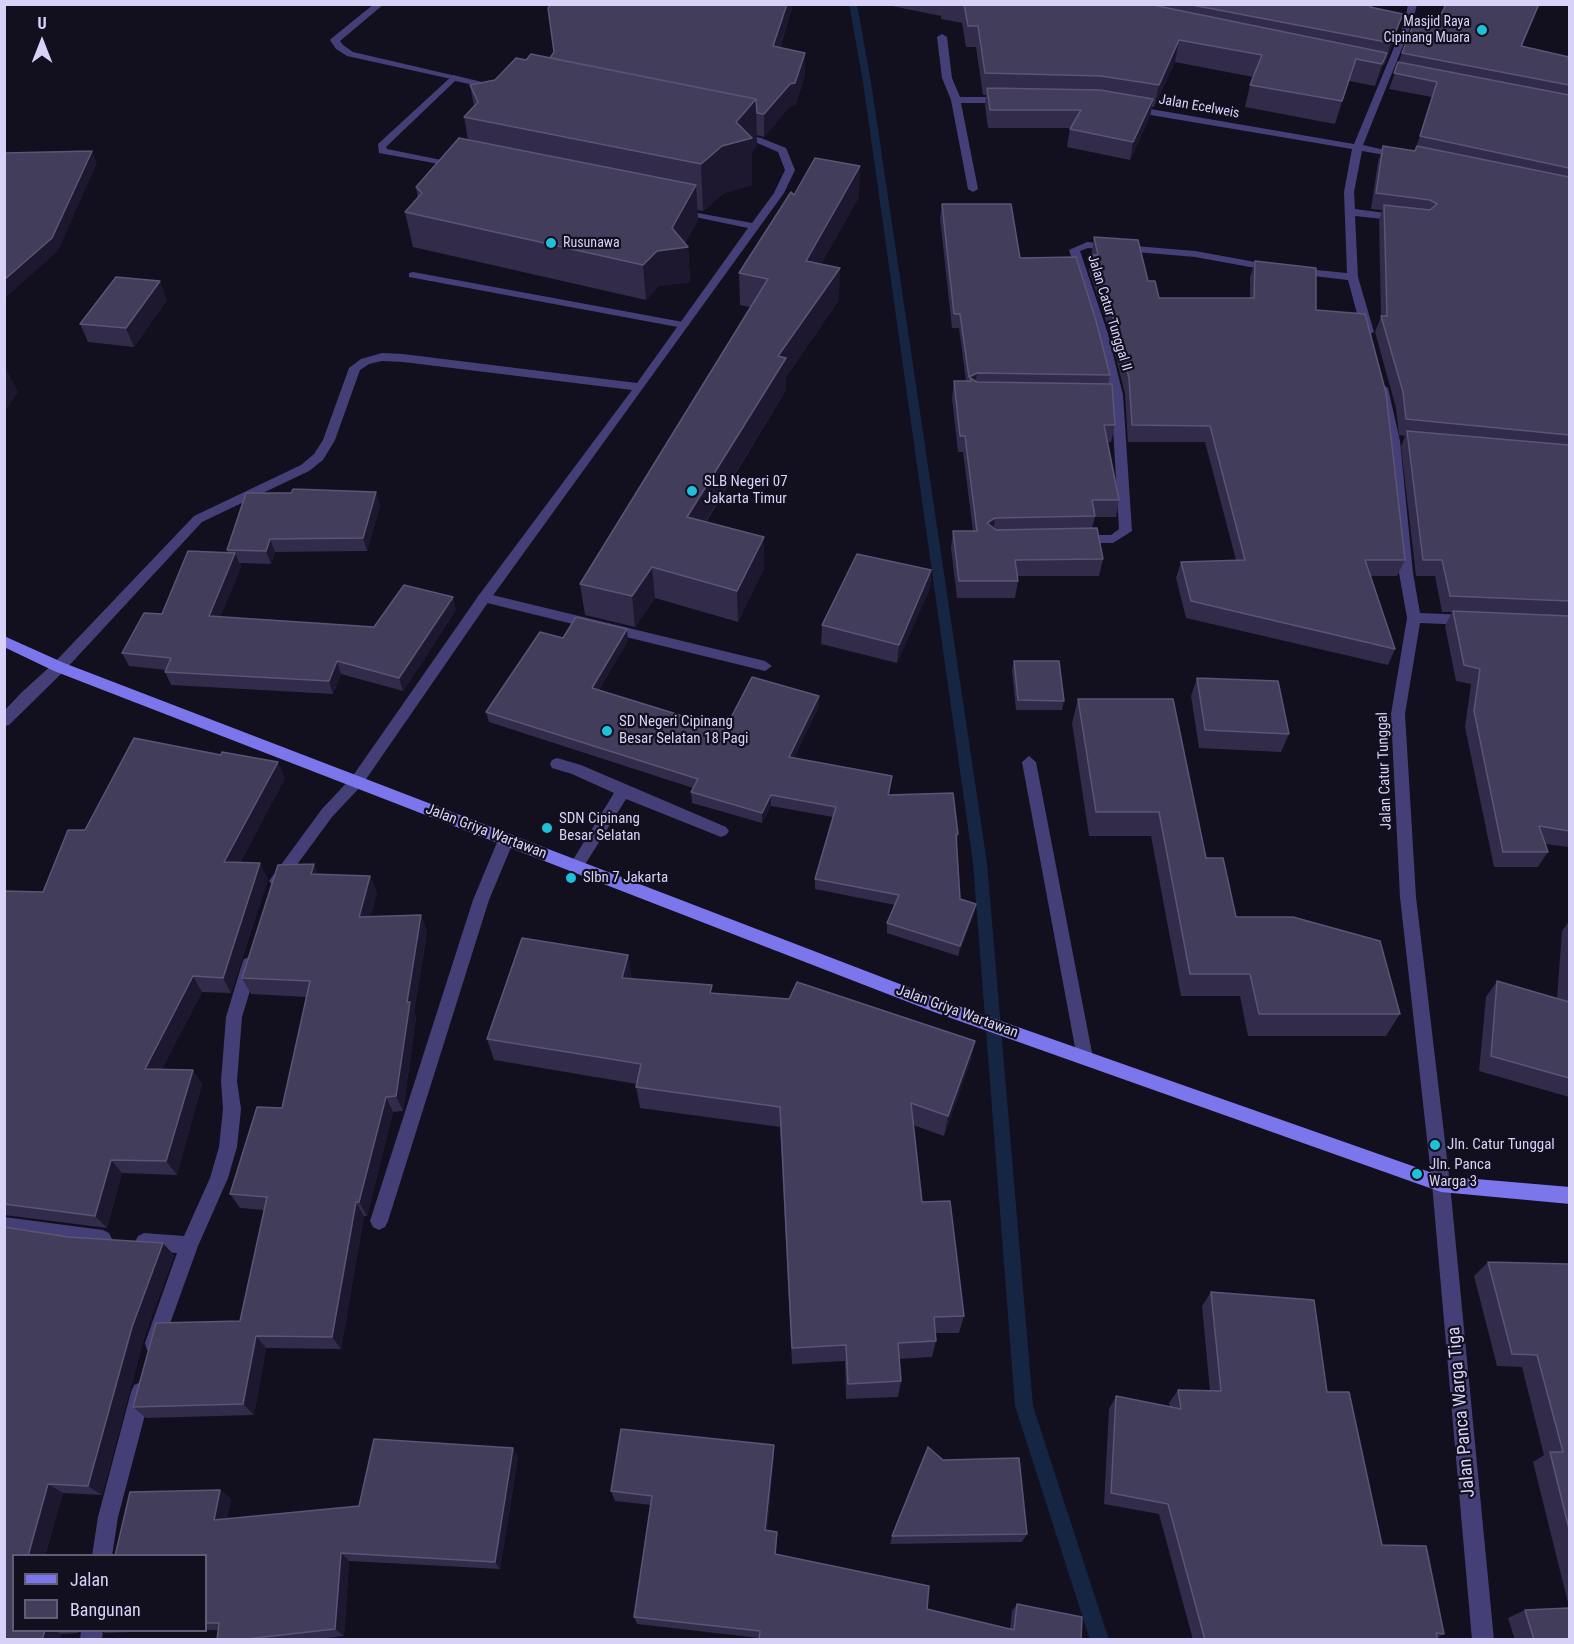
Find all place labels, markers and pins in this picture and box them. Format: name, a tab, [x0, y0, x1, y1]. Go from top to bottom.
place label: Masjid Raya Cipinang Muara	[1384, 14, 1470, 46]
marker: Masjid Raya Cipinang Muara	[1475, 23, 1489, 37]
place label: Rusunawa	[563, 235, 620, 251]
marker: Rusunawa	[544, 236, 558, 250]
place label: SLB Negeri 07 Jakarta Timur	[704, 473, 788, 508]
marker: SLB Negeri 07 Jakarta Timur	[685, 484, 699, 498]
place label: SD Negeri Cipinang Besar Selatan 18 Pagi	[619, 713, 749, 748]
marker: SD Negeri Cipinang Besar Selatan 18 Pagi	[600, 724, 614, 738]
place label: SDN Cipinang Besar Selatan	[559, 810, 641, 845]
marker: SDN Cipinang Besar Selatan	[540, 821, 554, 835]
place label: Slbn 7 Jakarta	[583, 869, 668, 887]
marker: Slbn 7 Jakarta	[564, 871, 578, 885]
place label: Jln. Catur Tunggal	[1447, 1136, 1555, 1154]
marker: Jln. Catur Tunggal	[1428, 1138, 1442, 1152]
place label: Jln. Panca Warga 3	[1429, 1156, 1491, 1191]
marker: Jln. Panca Warga 3	[1410, 1167, 1424, 1181]

